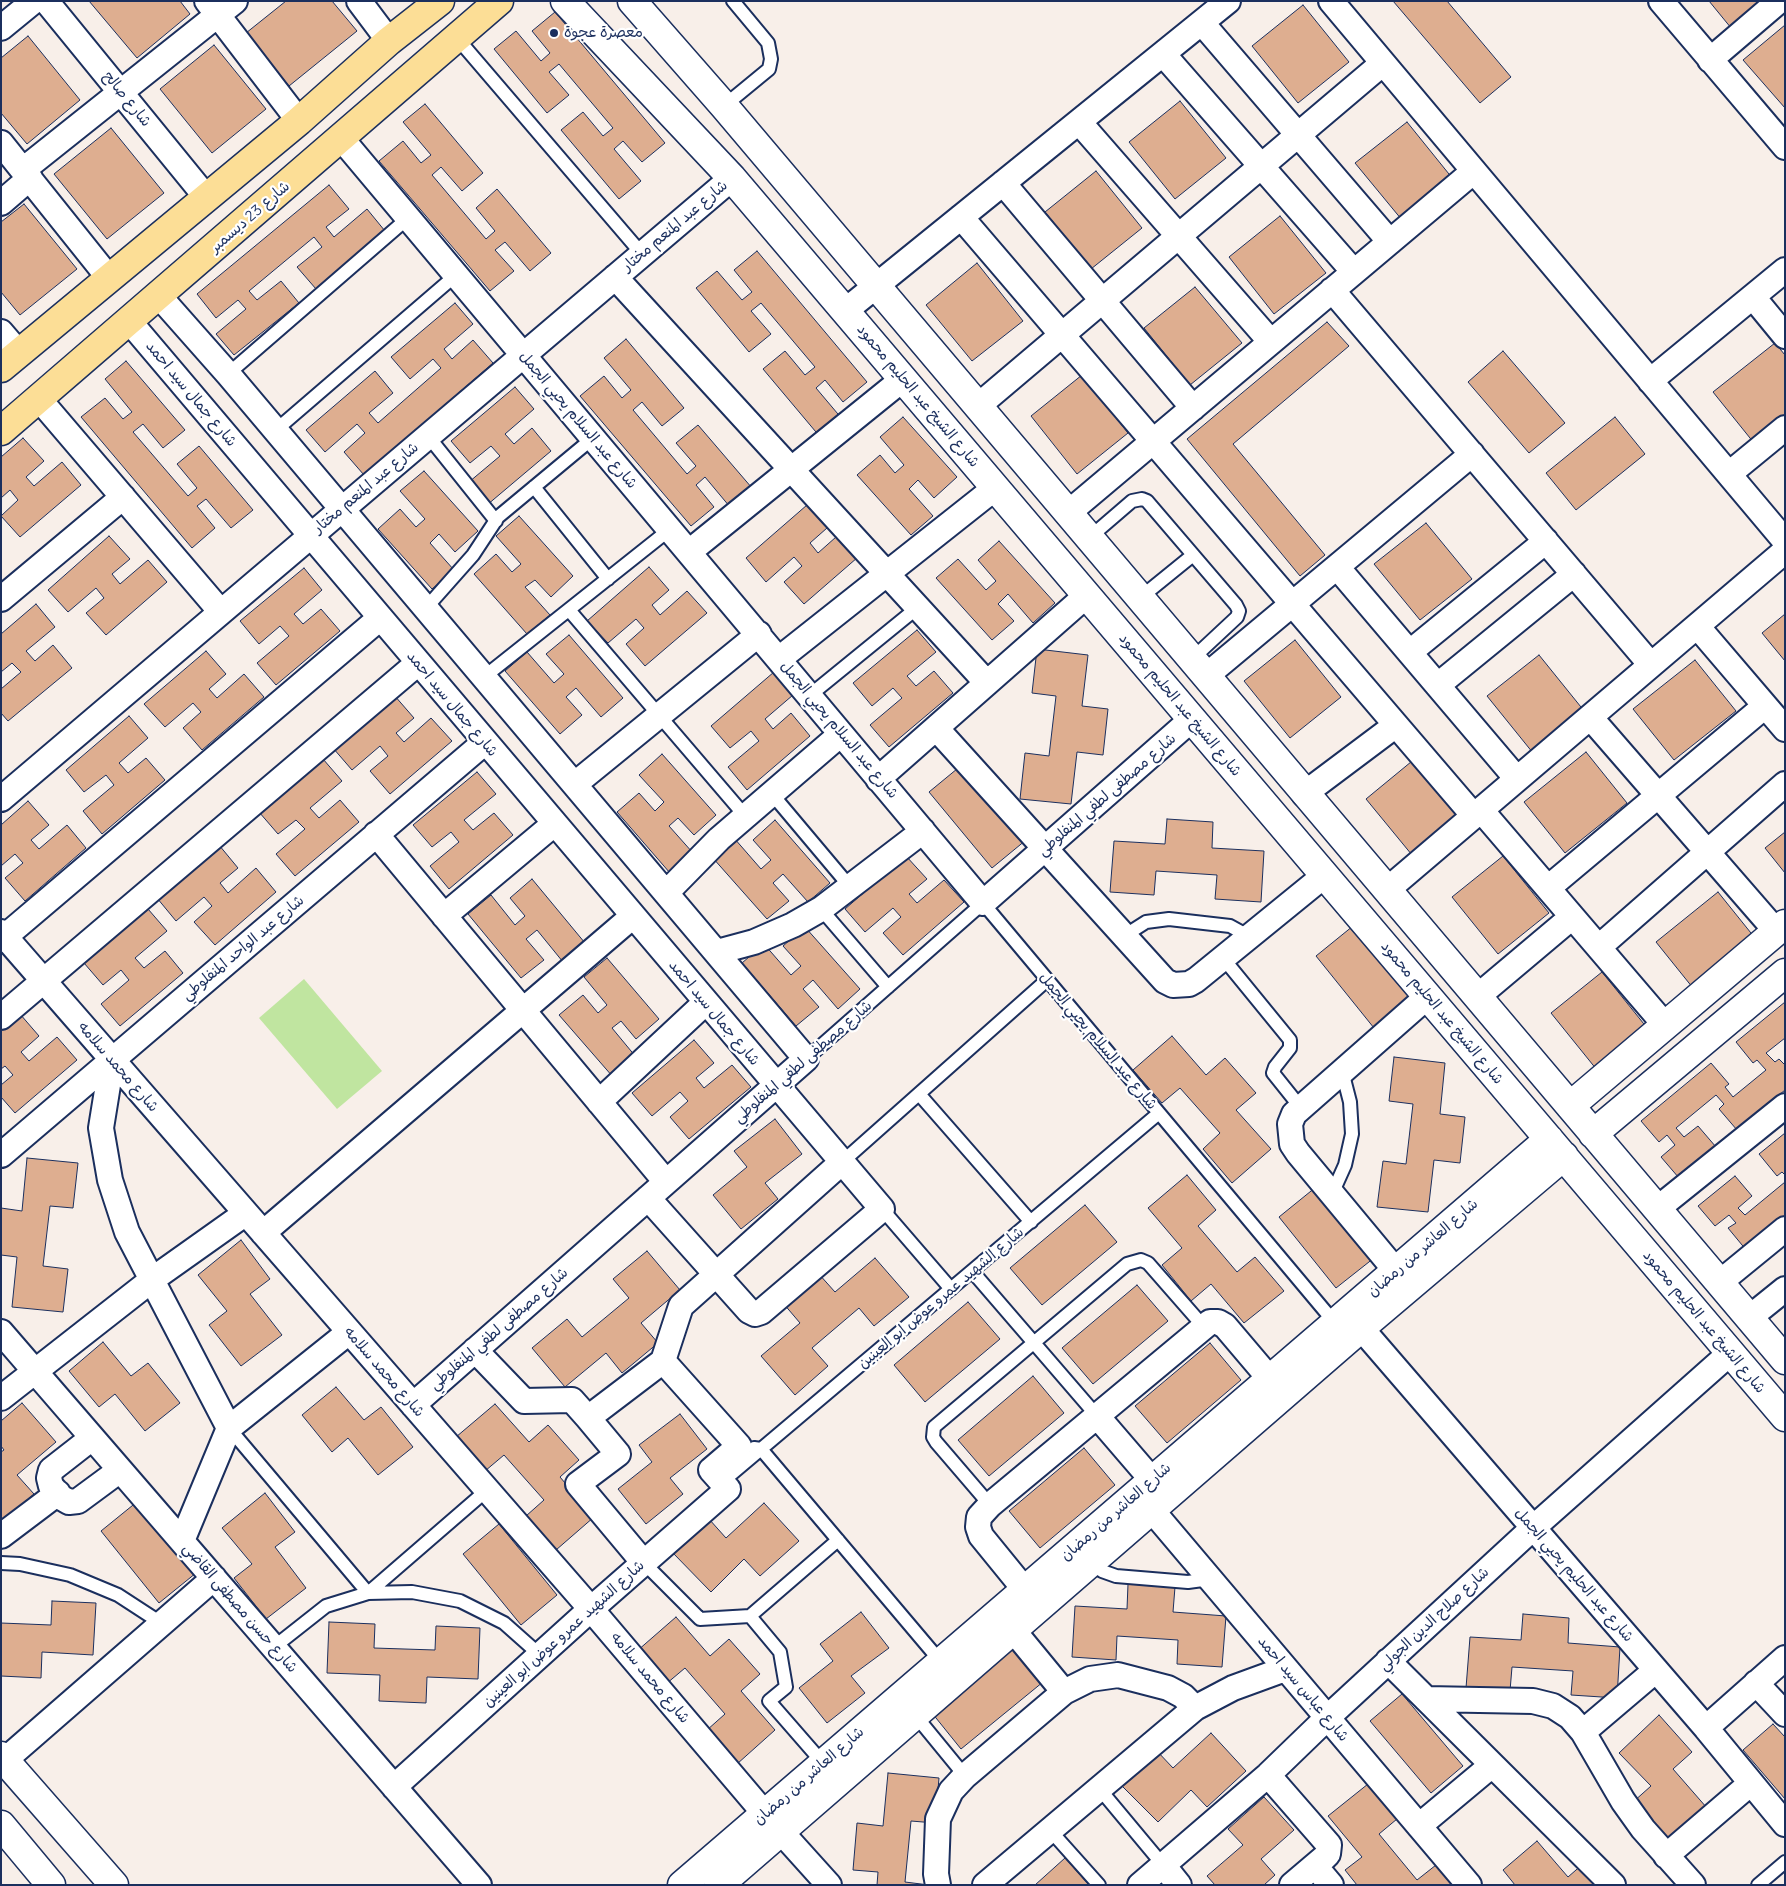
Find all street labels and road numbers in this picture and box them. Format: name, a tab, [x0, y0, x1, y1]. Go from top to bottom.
street label: شارع صالح	[99, 68, 155, 130]
street label: شارع 23 ديسمبر	[206, 177, 294, 257]
street label: شارع عبد المنعم مختار	[619, 177, 731, 275]
street label: شارع الشيخ عبد الحليم محمود	[853, 321, 983, 471]
street label: شارع جمال سيد احمد	[142, 337, 240, 451]
street label: شارع عبد السلام يحيي الجمل	[515, 348, 641, 492]
street label: شارع عبد المنعم مختار	[310, 439, 422, 537]
street label: شارع الشيخ عبد الحليم محمود	[1115, 630, 1245, 780]
street label: شارع جمال سيد احمد	[403, 647, 501, 761]
street label: شارع عبد السلام يحيي الجمل	[776, 658, 902, 802]
street label: شارع مصطفى لطفي المنفلوطي	[1034, 730, 1180, 860]
street label: شارع عبد الواحد المنفلوطي	[178, 892, 308, 1004]
street label: شارع الشيخ عبد الحليم محمود	[1377, 938, 1507, 1088]
street label: شارع جمال سيد احمد	[665, 956, 763, 1070]
street label: شارع عبد السلام يحيي الجمل	[1035, 969, 1161, 1113]
street label: شارع مصطفى لطفي المنفلوطي	[730, 997, 876, 1127]
street label: شارع محمد سلامه	[74, 1018, 162, 1116]
street label: شارع العاشر من رمضان	[1364, 1195, 1482, 1301]
street label: شارع الشهيد عمرو عوض ابو العينين	[854, 1223, 1028, 1373]
street label: شارع الشيخ عبد الحليم محمود	[1639, 1247, 1769, 1397]
street label: شارع مصطفى لطفي المنفلوطي	[426, 1264, 572, 1394]
street label: شارع محمد سلامه	[340, 1323, 428, 1421]
street label: شارع العاشر من رمضان	[1057, 1459, 1175, 1565]
street label: شارع عبد الحليم يحيي الجمل	[1511, 1504, 1637, 1646]
street label: شارع حسن مصطفى القاضي	[179, 1539, 301, 1677]
street label: شارع الشهيد عمرو عوض ابو العينين	[480, 1557, 648, 1711]
street label: شارع صلاح الدين الجولي	[1375, 1563, 1493, 1675]
street label: شارع محمد سلامه	[607, 1629, 693, 1727]
street label: شارع عباس سيد احمد	[1254, 1632, 1352, 1746]
street label: شارع العاشر من رمضان	[750, 1723, 868, 1829]

